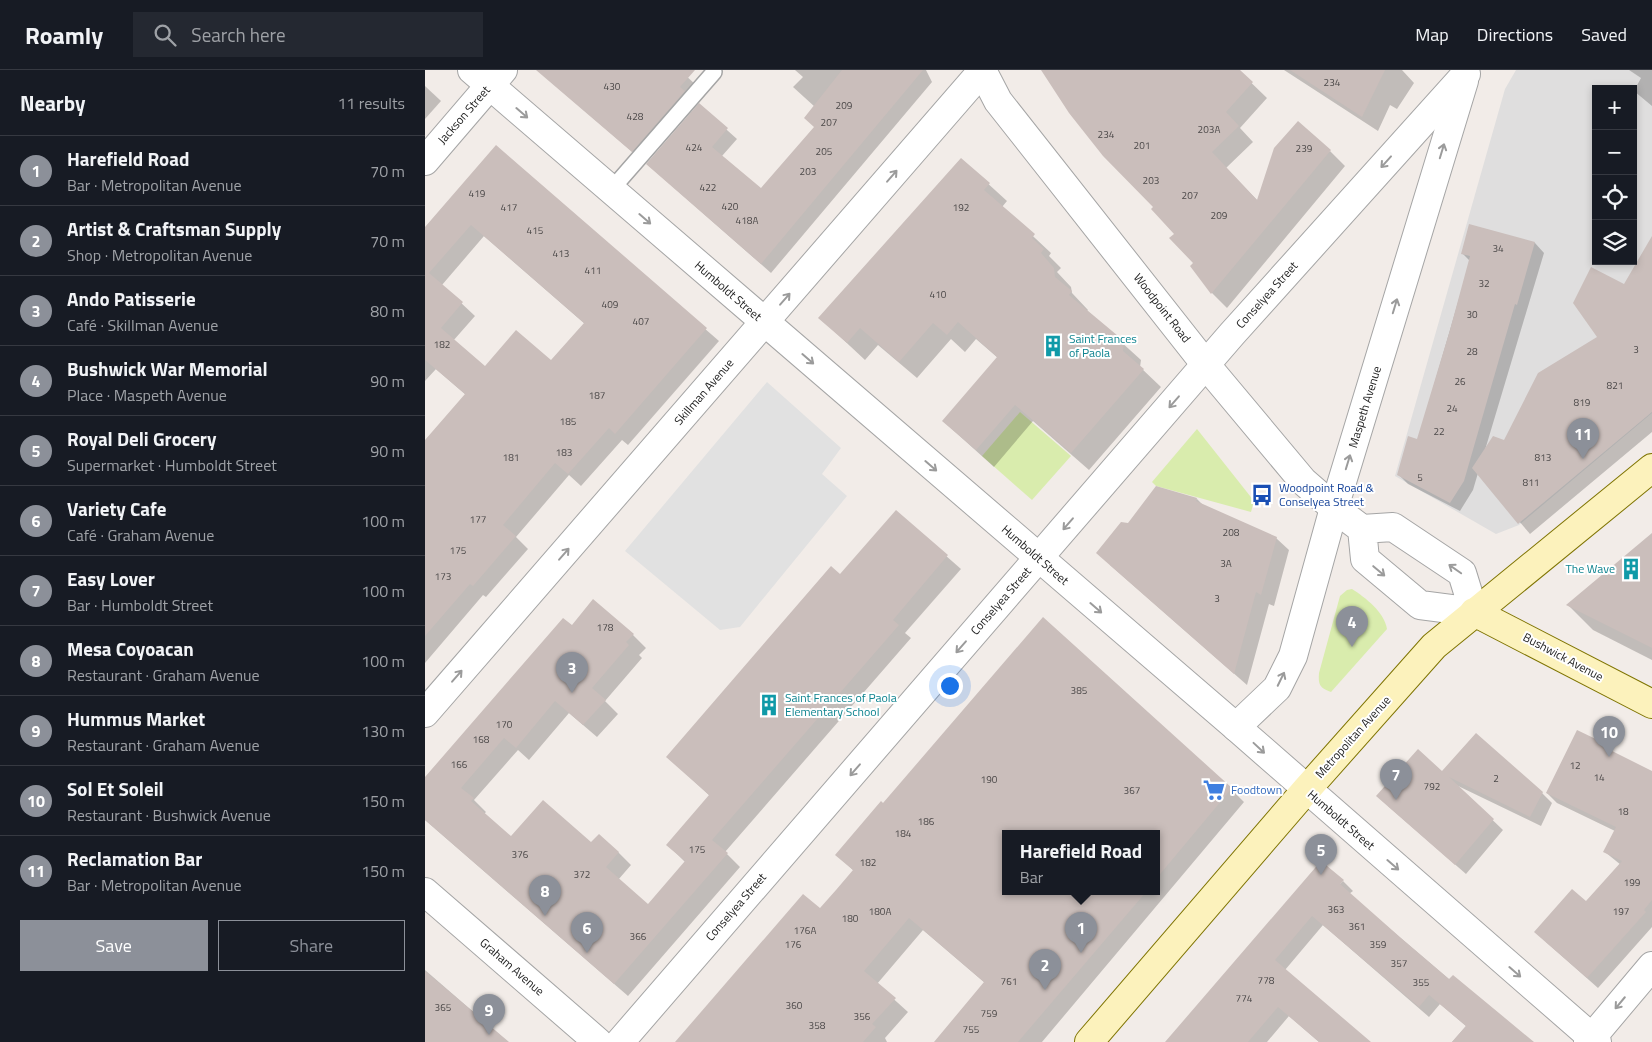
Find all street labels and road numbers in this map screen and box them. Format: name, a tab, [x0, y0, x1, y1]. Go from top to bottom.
street label: Jackson Street	[433, 81, 495, 148]
street label: Humboldt Street	[690, 256, 767, 326]
street label: Conselyea Street	[1231, 256, 1303, 333]
street label: Woodpoint Road	[1129, 269, 1196, 347]
street label: Skillman Avenue	[669, 354, 738, 429]
street label: Maspeth Avenue	[1343, 364, 1386, 450]
street label: Humboldt Street	[997, 520, 1074, 590]
street label: Conselyea Street	[966, 562, 1036, 639]
street label: Bushwick Avenue	[1520, 627, 1607, 686]
street label: Metropolitan Avenue	[1310, 691, 1395, 782]
street label: Humboldt Street	[1303, 785, 1380, 855]
street label: Conselyea Street	[701, 868, 771, 945]
street label: Graham Avenue	[476, 933, 549, 1000]

